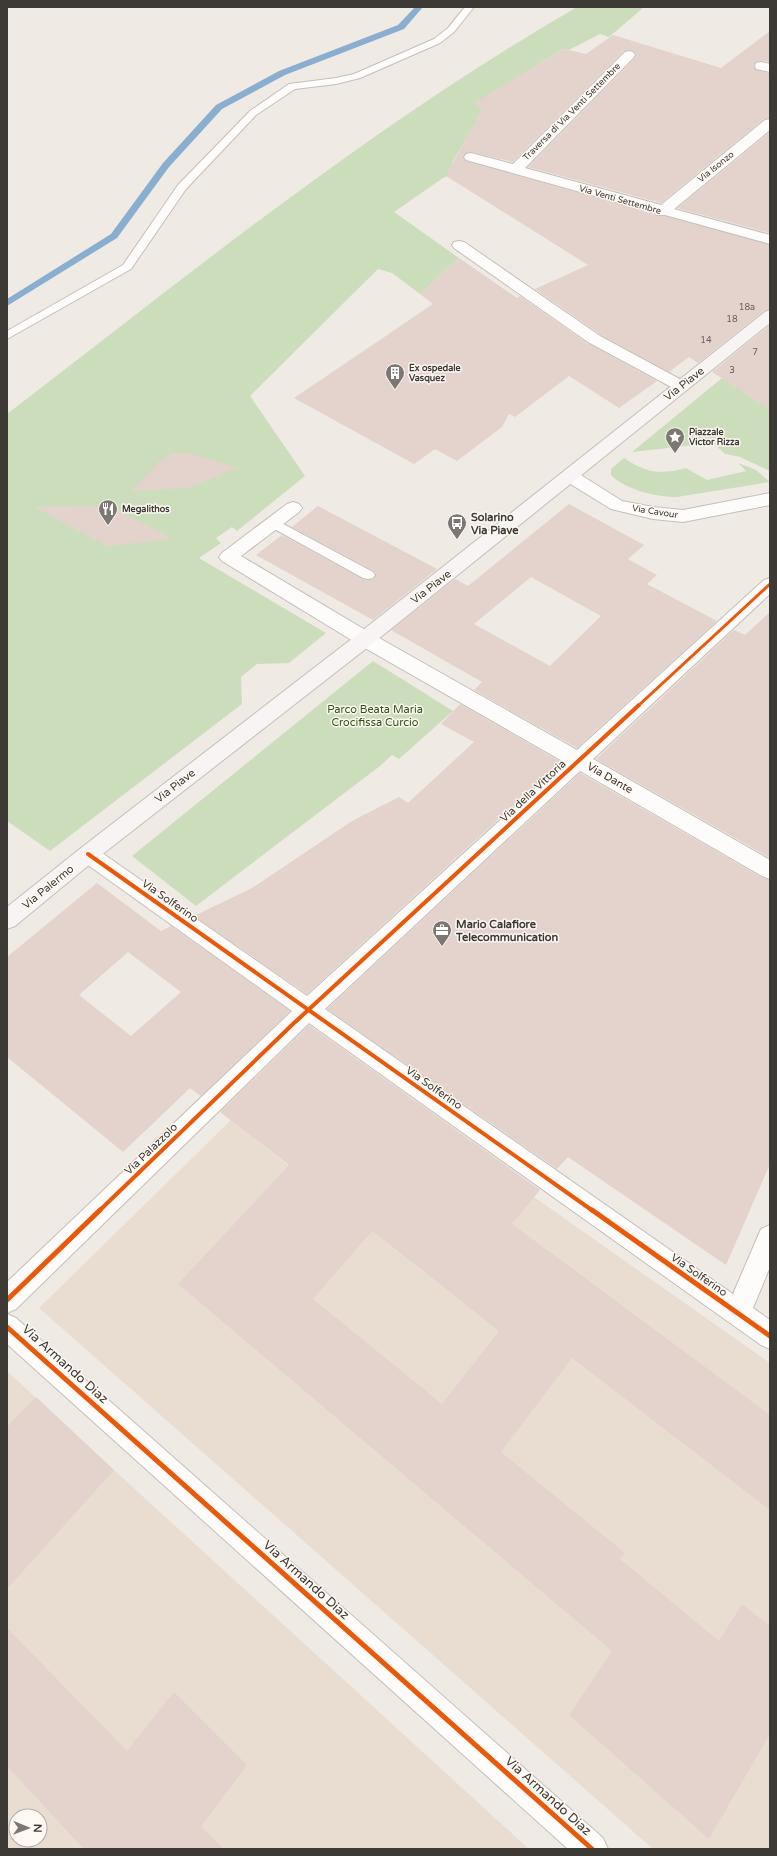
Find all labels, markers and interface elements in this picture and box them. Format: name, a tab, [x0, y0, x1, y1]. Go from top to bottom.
street label: Traversa di Via Venti Settembre	[521, 61, 623, 163]
street label: Via Isonzo	[696, 149, 737, 185]
street label: Via Venti Settembre	[578, 183, 662, 217]
house number: 18a	[739, 302, 755, 313]
house number: 18	[726, 314, 738, 325]
house number: 14	[700, 335, 712, 346]
house number: 7	[752, 347, 758, 358]
building icon: Ex ospedale Vasquez	[384, 362, 406, 390]
place label: Ex ospedale Vasquez	[409, 363, 461, 384]
street label: Via Piave	[661, 364, 707, 404]
house number: 3	[729, 365, 735, 376]
place icon: Piazzale Victor Rizza	[664, 426, 686, 454]
place label: Piazzale Victor Rizza	[689, 427, 740, 448]
restaurant icon: Megalithos	[97, 498, 119, 526]
street label: Via Cavour	[631, 503, 679, 521]
place label: Megalithos	[122, 504, 170, 515]
place label: Solarino Via Piave	[471, 511, 519, 537]
bus stop icon: Solarino Via Piave	[446, 512, 468, 540]
street label: Via Piave	[408, 567, 454, 607]
park label: Parco Beata Maria Crocifissa Curcio	[327, 703, 423, 729]
street label: Via della Vittoria	[497, 757, 569, 825]
street label: Via Dante	[585, 760, 635, 796]
street label: Via Piave	[152, 766, 198, 806]
street label: Via Palermo	[20, 862, 77, 912]
street label: Via Solferino	[139, 877, 201, 925]
place label: Mario Calafiore Telecommunication	[455, 918, 559, 944]
office icon: Mario Calafiore Telecommunication	[431, 919, 453, 947]
street label: Via Solferino	[403, 1064, 465, 1112]
street label: Via Palazzolo	[122, 1120, 180, 1178]
street label: Via Solferino	[668, 1251, 730, 1299]
street label: Via Armando Diaz	[19, 1321, 111, 1407]
street label: Via Armando Diaz	[260, 1537, 352, 1623]
street label: Via Armando Diaz	[502, 1753, 594, 1839]
north arrow	[8, 1808, 48, 1848]
text: N	[31, 1824, 44, 1833]

